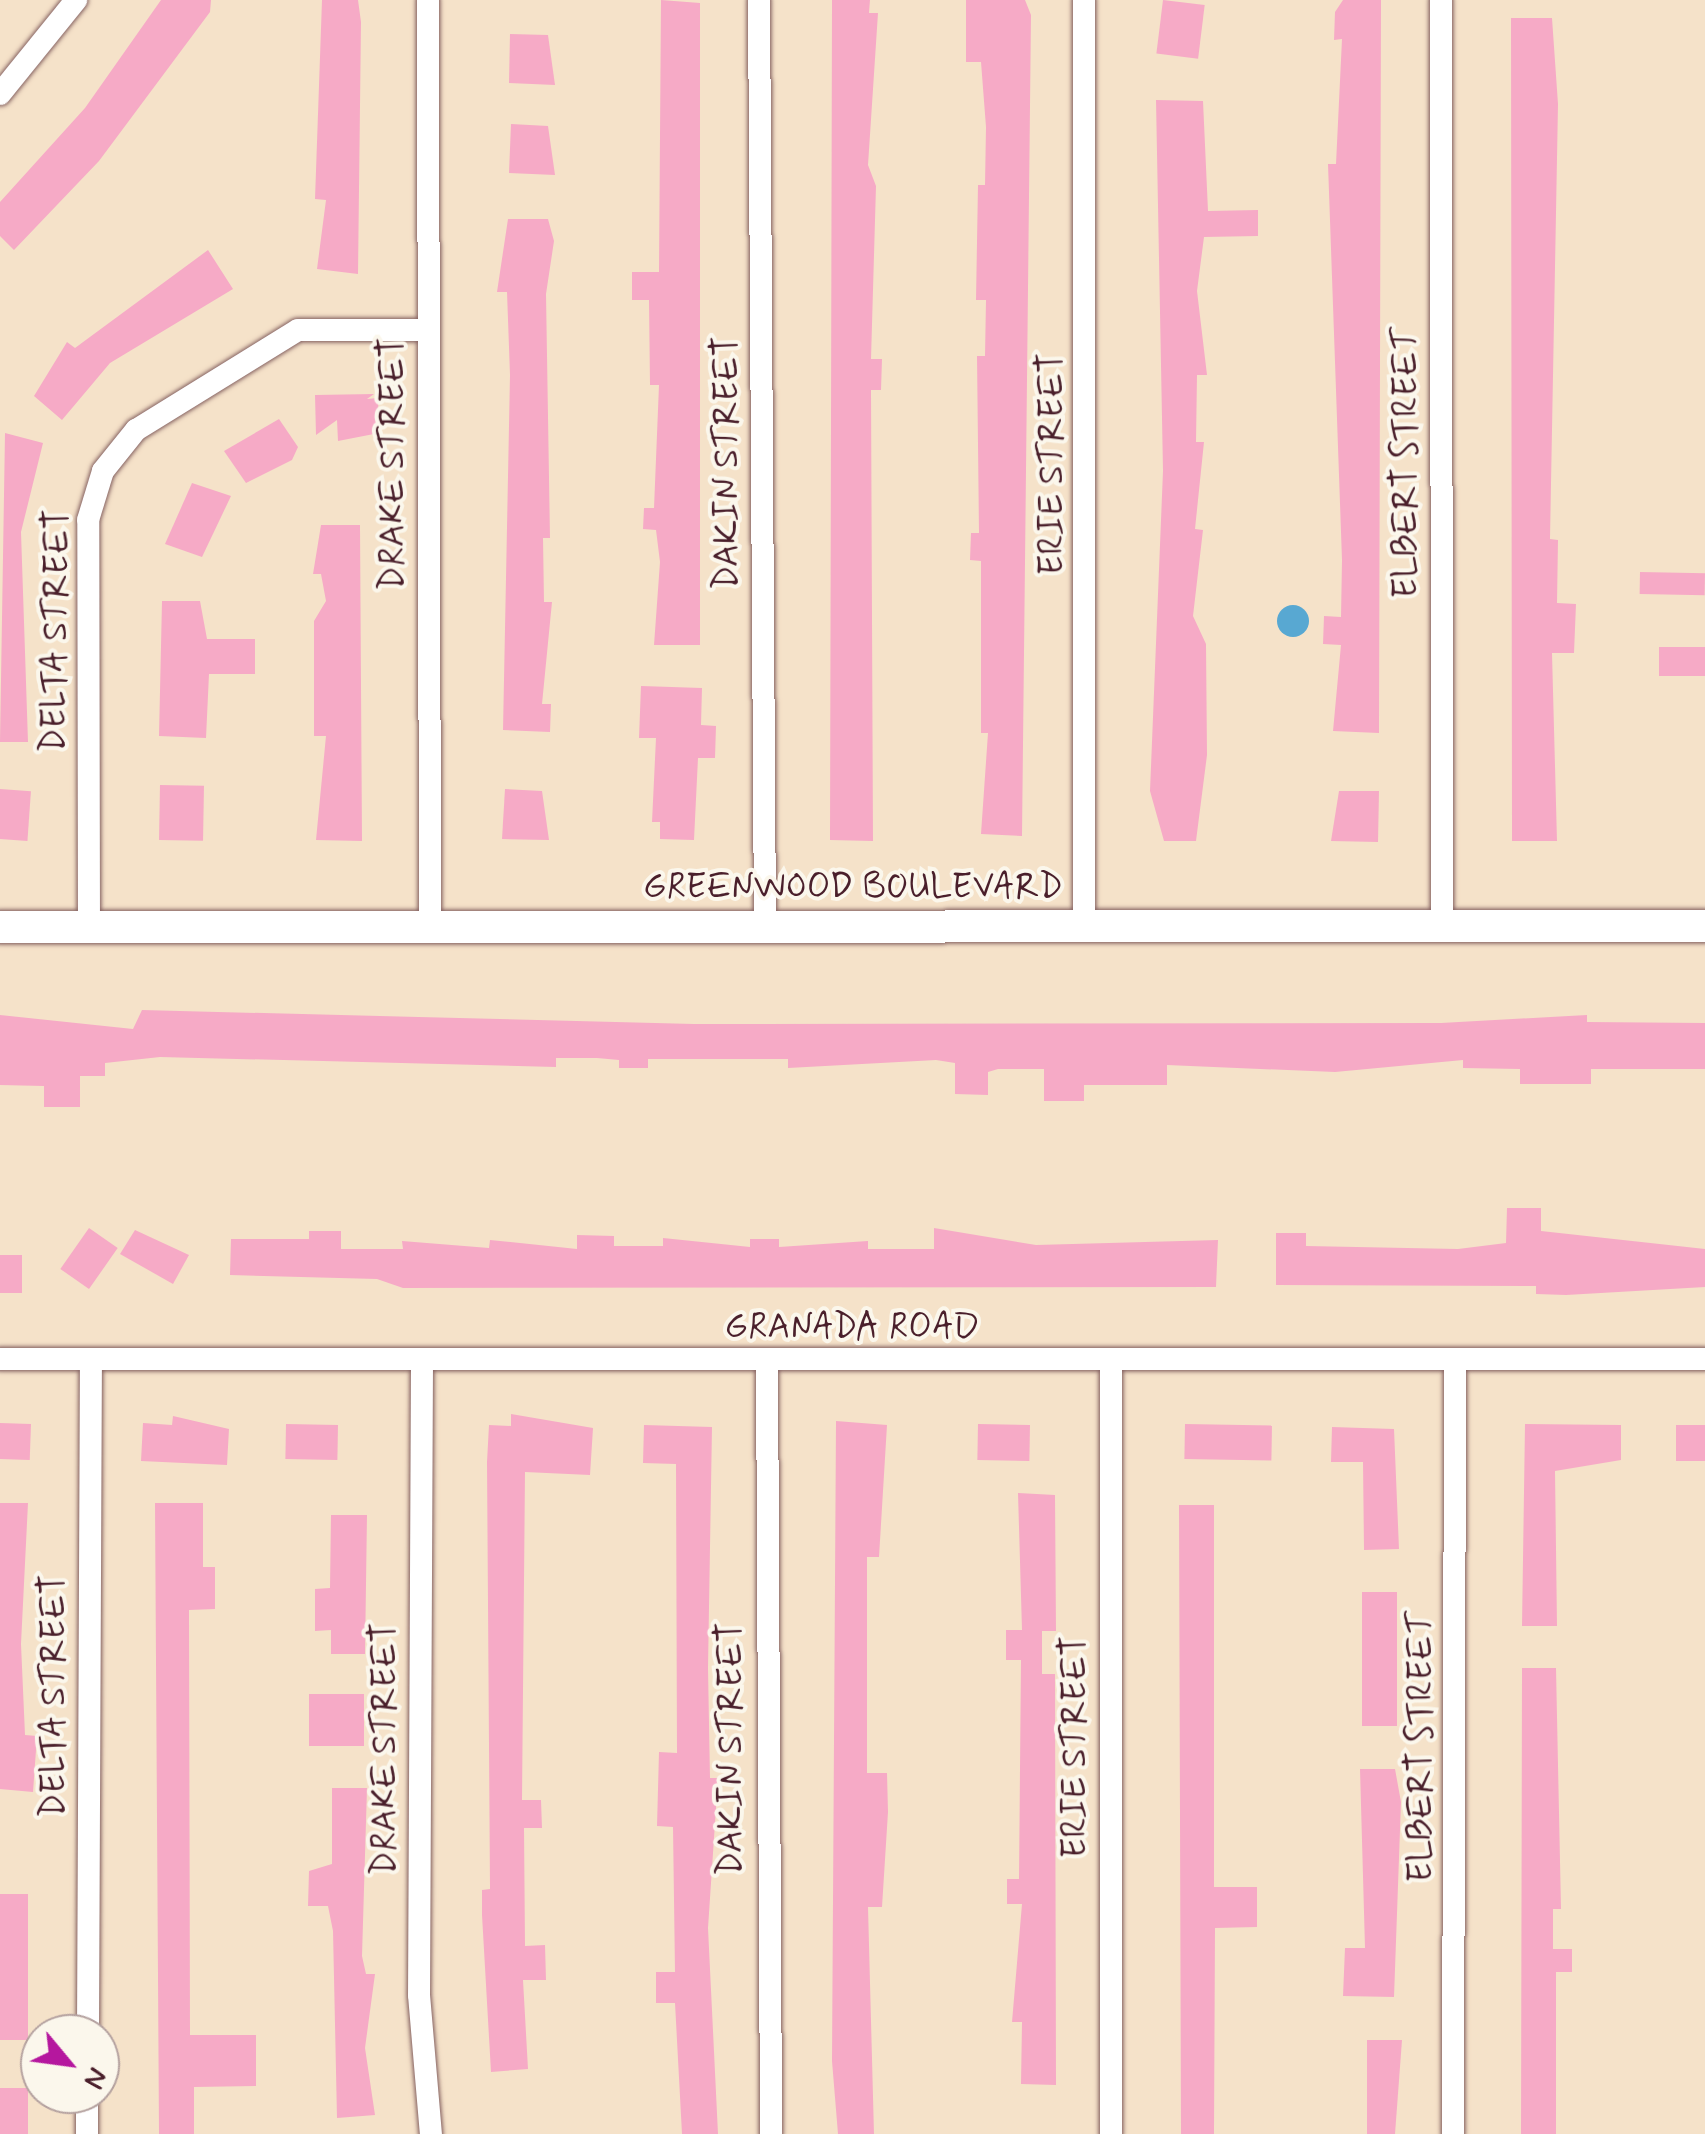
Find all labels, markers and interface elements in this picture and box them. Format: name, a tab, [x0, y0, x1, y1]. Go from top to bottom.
street label: ELBERT STREET	[1385, 327, 1427, 599]
street label: DAKIN STREET	[706, 336, 748, 590]
street label: DRAKE STREET	[372, 337, 414, 591]
street label: ERIE STREET	[1031, 353, 1073, 575]
street label: DELTA STREET	[33, 509, 79, 753]
street label: GREENWOOD BOULEVARD	[645, 866, 1061, 908]
street label: GRANADA ROAD	[726, 1306, 978, 1348]
street label: DELTA STREET	[33, 1574, 75, 1818]
street label: ELBERT STREET	[1400, 1611, 1442, 1883]
street label: DRAKE STREET	[364, 1622, 406, 1876]
street label: DAKIN STREET	[710, 1622, 752, 1876]
street label: ERIE STREET	[1054, 1636, 1096, 1858]
north arrow	[20, 2014, 120, 2114]
text: N	[74, 2061, 116, 2095]

